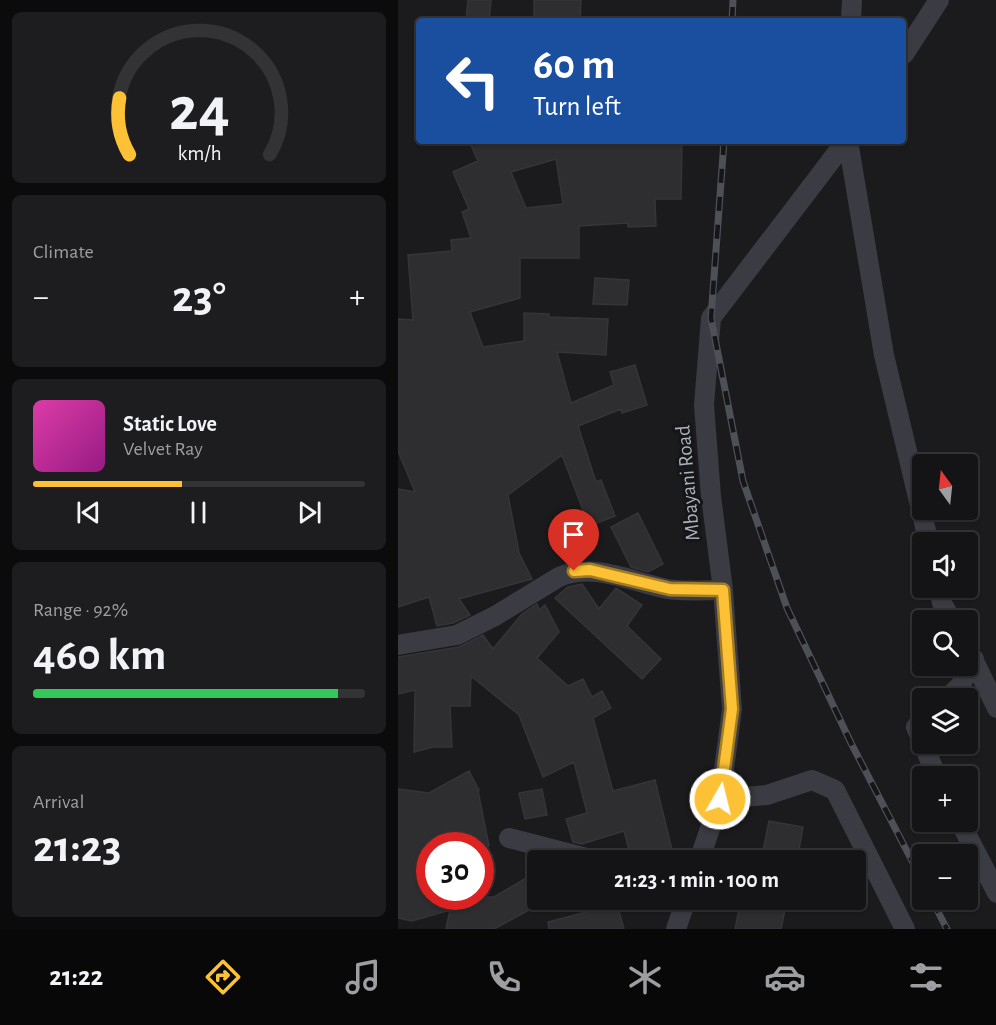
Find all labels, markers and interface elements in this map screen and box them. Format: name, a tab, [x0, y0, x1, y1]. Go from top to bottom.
icon: left	[434, 42, 512, 120]
text: 60 m	[533, 44, 615, 86]
text: 24	[169, 79, 229, 141]
text: Turn left	[533, 93, 621, 120]
text: km/h	[177, 143, 221, 164]
text: Climate	[33, 242, 94, 262]
text: 23°	[172, 275, 226, 320]
text: −	[33, 281, 49, 314]
text: +	[349, 281, 365, 314]
text: Static Love	[123, 413, 217, 435]
street label: Mbayani Road	[672, 424, 704, 542]
text: Velvet Ray	[123, 439, 203, 459]
north arrow	[912, 454, 978, 520]
map controls	[912, 454, 978, 910]
icon: previous	[72, 496, 105, 529]
icon: pause	[182, 496, 215, 529]
icon: next	[293, 496, 326, 529]
pin	[548, 509, 599, 571]
icon: arrive	[557, 518, 590, 551]
button: sound	[912, 532, 978, 598]
text: Range · 92%	[33, 600, 128, 620]
button: search	[912, 610, 978, 676]
text: 460 km	[33, 633, 166, 678]
button: layers	[912, 688, 978, 754]
button: +	[912, 766, 978, 832]
position arrow	[688, 767, 752, 831]
text: Arrival	[33, 792, 84, 812]
text: 21:23	[33, 825, 121, 870]
speed limit sign: 30	[416, 832, 494, 910]
button: −	[912, 844, 978, 910]
text: 21:23 · 1 min · 100 m	[614, 869, 779, 891]
icon: directions	[202, 956, 244, 998]
icon: music	[342, 956, 384, 998]
icon: phone	[483, 956, 525, 998]
icon: climate	[624, 956, 666, 998]
icon: car	[764, 956, 806, 998]
icon: filters	[905, 956, 947, 998]
text: 21:22	[49, 963, 103, 990]

